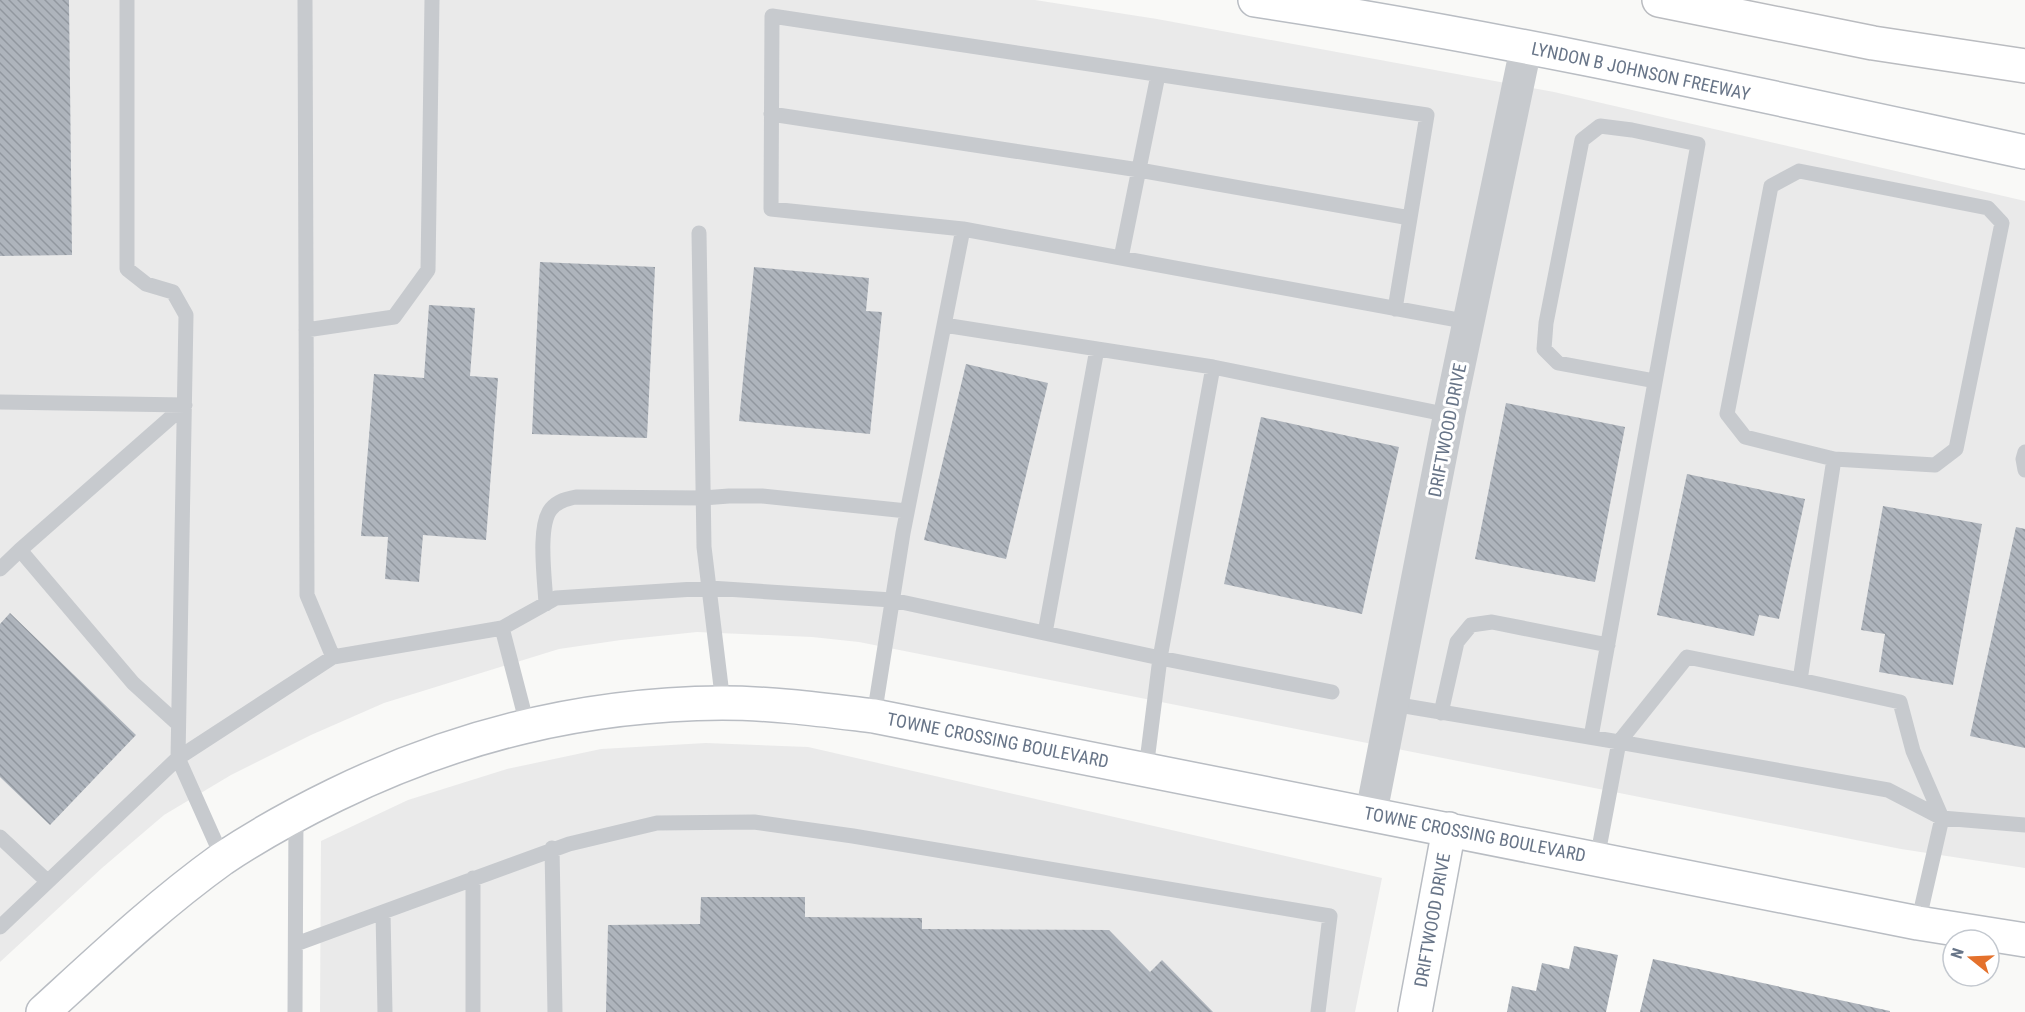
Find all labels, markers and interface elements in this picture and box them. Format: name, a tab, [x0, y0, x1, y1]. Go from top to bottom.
street label: LYNDON B JOHNSON FREEWAY	[1530, 38, 1753, 105]
street label: DRIFTWOOD DRIVE	[1424, 361, 1470, 499]
street label: TOWNE CROSSING BOULEVARD	[885, 708, 1111, 772]
street label: TOWNE CROSSING BOULEVARD	[1362, 802, 1588, 866]
street label: DRIFTWOOD DRIVE	[1410, 851, 1454, 989]
north arrow	[1941, 928, 2001, 988]
text: N	[1947, 946, 1968, 961]

